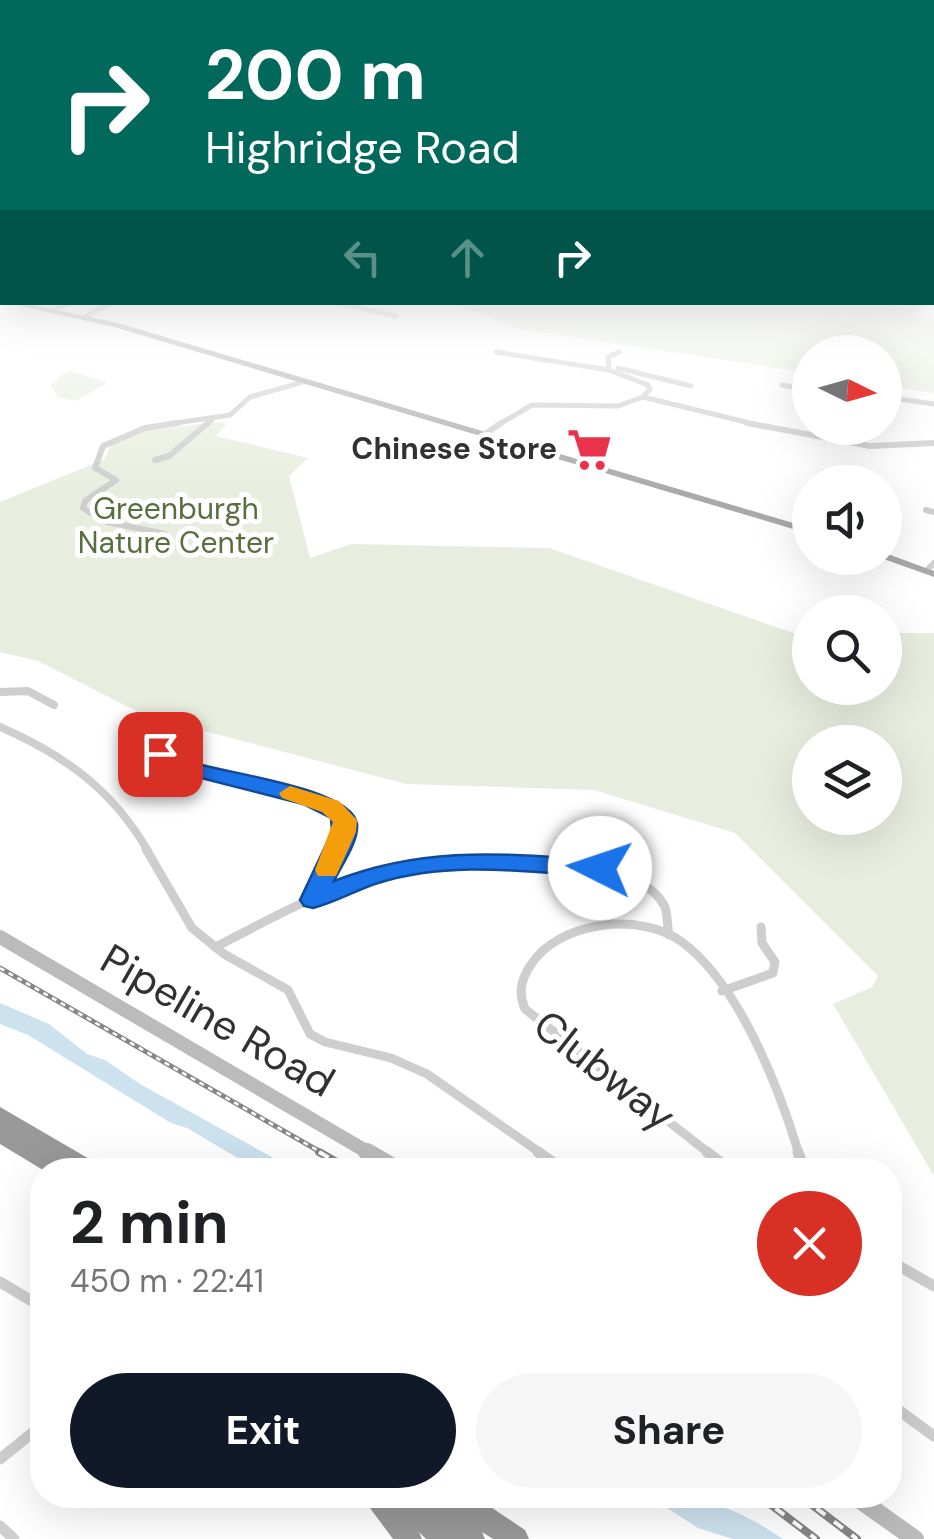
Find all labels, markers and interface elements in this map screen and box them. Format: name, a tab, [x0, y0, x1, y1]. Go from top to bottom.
text: 200 m	[205, 30, 426, 121]
icon: right	[40, 40, 170, 170]
text: Highridge Road	[205, 118, 520, 177]
icon: left	[335, 230, 390, 285]
icon: ahead	[440, 230, 495, 285]
icon: right	[545, 230, 600, 285]
north arrow	[792, 335, 902, 445]
map controls	[792, 335, 902, 835]
supermarket icon: Chinese Store	[566, 425, 614, 473]
place label: Chinese Store	[351, 429, 557, 468]
button: sound	[792, 465, 902, 575]
park label: Greenburgh Nature Center	[78, 489, 274, 562]
button: search	[792, 595, 902, 705]
pin	[118, 712, 203, 797]
button: layers	[792, 725, 902, 835]
icon: arrive	[133, 727, 188, 782]
position arrow	[548, 816, 652, 920]
street label: Pipeline Road	[91, 931, 344, 1109]
street label: Clubway	[522, 998, 687, 1143]
text: 2 min	[70, 1183, 229, 1262]
button: close	[757, 1191, 862, 1296]
text: 450 m · 22:41	[70, 1260, 264, 1302]
button: Exit	[70, 1373, 456, 1488]
button: Share	[476, 1373, 862, 1488]

